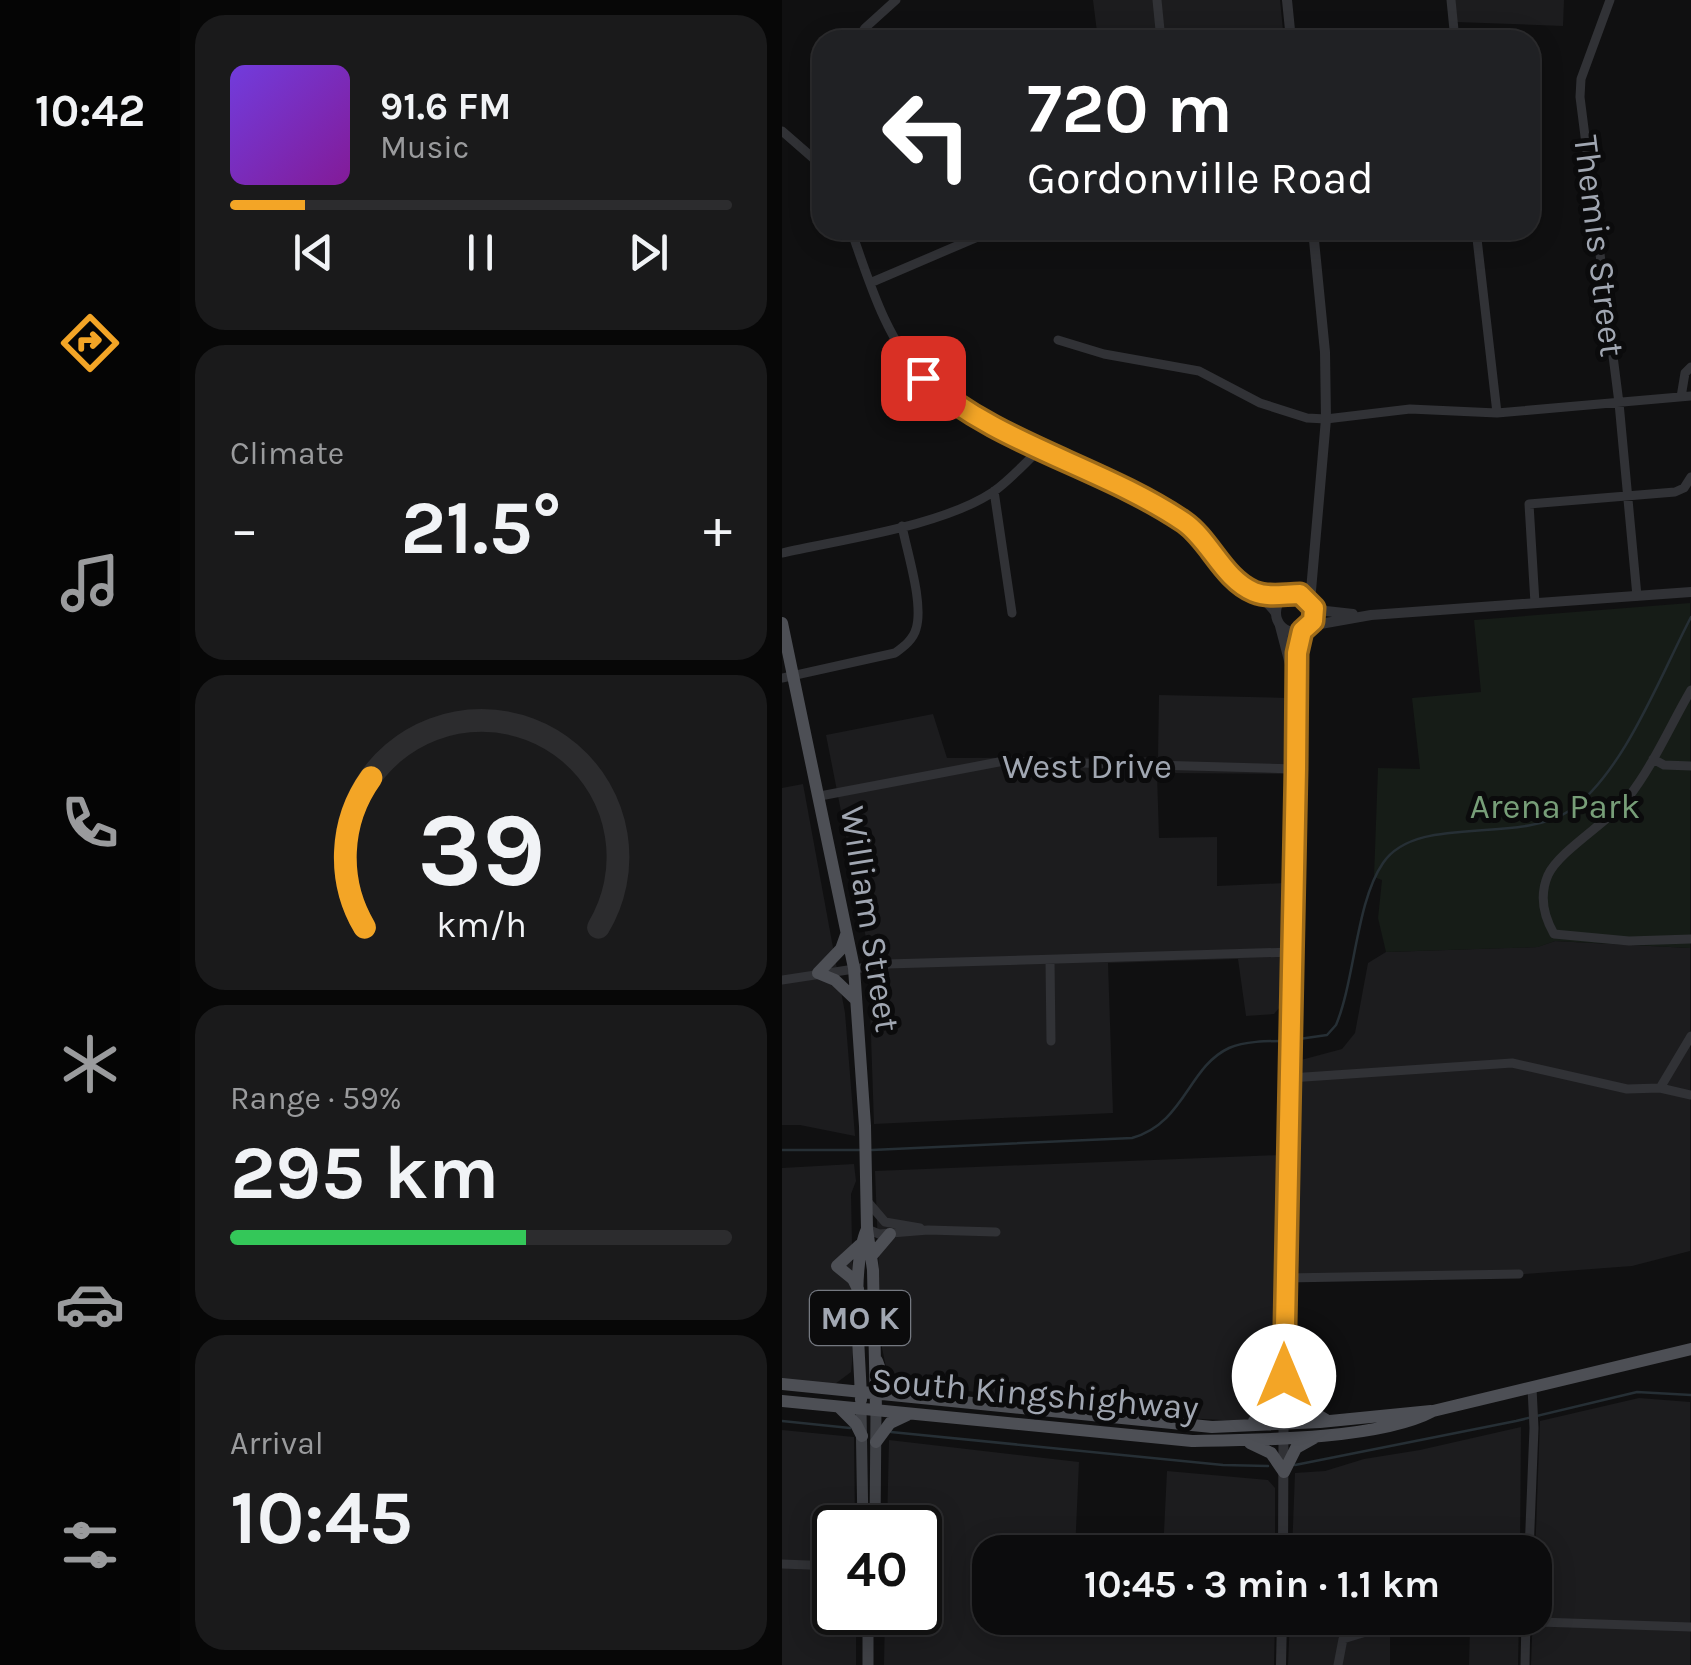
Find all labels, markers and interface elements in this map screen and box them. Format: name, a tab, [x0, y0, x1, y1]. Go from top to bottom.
text: 720 m	[1027, 68, 1233, 150]
icon: left	[862, 70, 992, 200]
text: 91.6 FM	[380, 84, 512, 129]
text: 10:42	[35, 85, 145, 137]
text: Music	[380, 129, 469, 166]
street label: Themis Street	[1565, 133, 1633, 359]
text: Gordonville Road	[1027, 152, 1374, 204]
icon: previous	[286, 225, 341, 280]
icon: pause	[453, 225, 508, 280]
icon: next	[621, 225, 676, 280]
icon: directions	[55, 308, 125, 378]
pin	[881, 336, 966, 421]
icon: arrive	[896, 351, 951, 406]
text: Climate	[230, 435, 344, 472]
text: 21.5°	[400, 484, 562, 572]
text: −	[230, 497, 259, 561]
text: +	[703, 497, 732, 561]
icon: music	[55, 548, 125, 618]
street label: West Drive	[1002, 746, 1172, 787]
park label: Arena Park	[1470, 786, 1640, 827]
icon: phone	[55, 788, 125, 858]
text: 39	[417, 790, 545, 911]
street label: William Street	[832, 803, 908, 1035]
text: km/h	[436, 904, 526, 946]
icon: climate	[55, 1029, 125, 1099]
text: Range · 59%	[230, 1080, 402, 1117]
text: 295 km	[230, 1129, 499, 1217]
icon: car	[55, 1269, 125, 1339]
road number: MO K	[810, 1291, 910, 1345]
position arrow	[1232, 1324, 1336, 1428]
street label: South Kingshighway	[870, 1359, 1200, 1429]
text: Arrival	[230, 1425, 324, 1462]
text: 10:45	[230, 1474, 413, 1562]
speed limit sign: 40	[812, 1505, 942, 1635]
icon: filters	[55, 1510, 125, 1580]
text: 10:45 · 3 min · 1.1 km	[1084, 1562, 1440, 1607]

